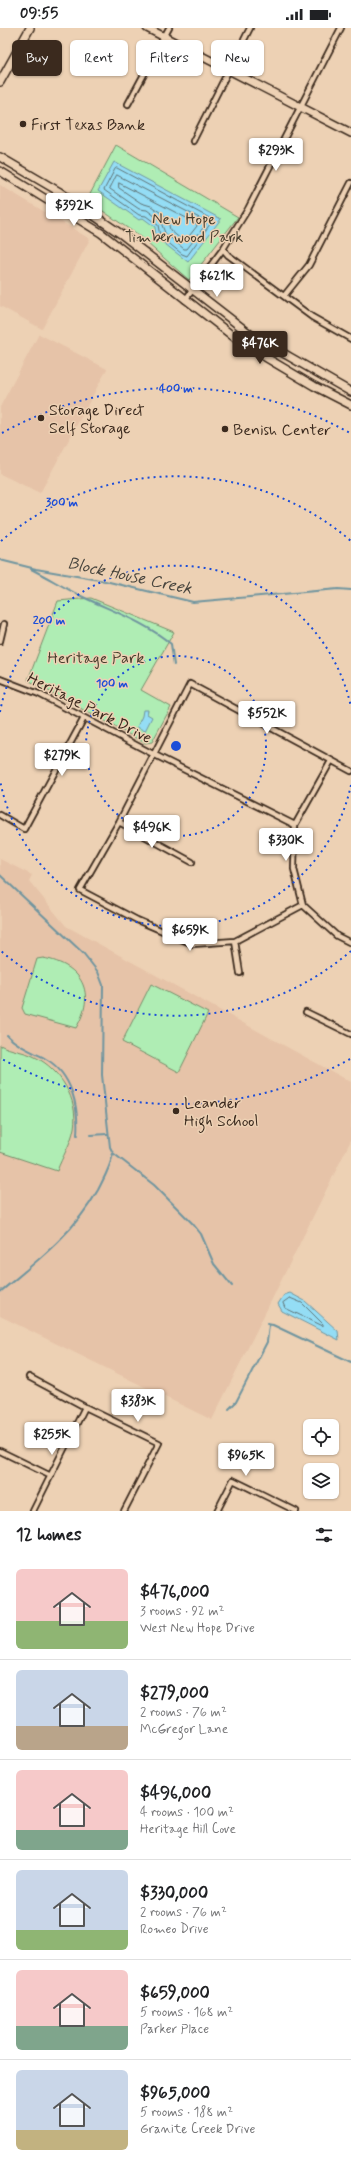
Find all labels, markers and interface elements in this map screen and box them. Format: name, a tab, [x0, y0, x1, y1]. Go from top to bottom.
text: 09:55	[20, 4, 58, 24]
chip: Buy	[12, 40, 62, 76]
chip: Rent	[70, 40, 128, 76]
chip: Filters	[136, 40, 203, 76]
chip: New	[211, 40, 264, 76]
place label: First Texas Bank	[31, 115, 145, 136]
marker: First Texas Bank	[18, 119, 28, 129]
pin: $293K	[248, 138, 304, 172]
text: $293K	[258, 142, 294, 159]
pin: $392K	[46, 193, 102, 227]
text: $392K	[55, 197, 93, 214]
park label: New Hope Timberwood Park	[125, 209, 243, 248]
pin: $621K	[189, 264, 245, 298]
text: $621K	[199, 268, 235, 285]
pin: $476K	[232, 331, 288, 365]
text: $476K	[241, 335, 279, 352]
text: 400 m	[159, 381, 193, 397]
place label: Storage Direct Self Storage	[49, 400, 145, 439]
marker: Storage Direct Self Storage	[36, 413, 46, 423]
place label: Benish Center	[233, 420, 331, 441]
marker: Benish Center	[220, 424, 230, 434]
text: 300 m	[46, 495, 79, 511]
water label: Block House Creek	[66, 552, 195, 600]
text: 200 m	[33, 613, 66, 629]
park label: Heritage Park	[48, 648, 144, 669]
street label: Heritage Park Drive	[23, 668, 155, 749]
text: 100 m	[96, 676, 129, 692]
pin: $552K	[239, 701, 295, 735]
text: $552K	[247, 705, 287, 722]
centre of rings	[169, 739, 183, 753]
pin: $279K	[34, 743, 90, 777]
text: $279K	[44, 747, 80, 764]
pin: $496K	[124, 815, 180, 849]
text: $496K	[133, 819, 171, 836]
pin: $330K	[258, 828, 314, 862]
text: $330K	[268, 832, 304, 849]
pin: $659K	[162, 918, 218, 952]
text: $659K	[171, 922, 209, 939]
place label: Leander High School	[184, 1093, 259, 1133]
marker: Leander High School	[171, 1106, 181, 1116]
pin: $383K	[110, 1389, 166, 1423]
text: $383K	[120, 1393, 156, 1410]
map controls	[303, 1419, 339, 1499]
button: locate	[303, 1419, 339, 1455]
pin: $255K	[24, 1422, 80, 1456]
text: $255K	[33, 1426, 71, 1443]
pin: $965K	[218, 1443, 274, 1477]
text: $965K	[227, 1447, 265, 1464]
button: layers	[303, 1463, 339, 1499]
text: 12 homes	[16, 1524, 82, 1546]
icon: filters	[313, 1524, 335, 1546]
text: $476,000	[140, 1581, 210, 1603]
icon: home	[48, 1585, 96, 1633]
text: 3 rooms · 92 m²	[140, 1603, 224, 1620]
text: West New Hope Drive	[140, 1620, 255, 1637]
text: $279,000	[140, 1682, 209, 1704]
icon: home	[48, 1686, 96, 1734]
text: 2 rooms · 76 m²	[140, 1704, 227, 1721]
text: McGregor Lane	[140, 1721, 228, 1738]
text: $496,000	[140, 1782, 211, 1804]
icon: home	[48, 1786, 96, 1834]
text: 4 rooms · 100 m²	[140, 1804, 234, 1821]
text: Heritage Hill Cove	[140, 1821, 236, 1838]
text: $330,000	[140, 1882, 208, 1904]
icon: home	[48, 1886, 96, 1934]
text: 2 rooms · 76 m²	[140, 1904, 227, 1921]
text: Romeo Drive	[140, 1921, 209, 1938]
text: $659,000	[140, 1982, 210, 2004]
icon: home	[48, 1986, 96, 2034]
text: 5 rooms · 168 m²	[140, 2004, 233, 2021]
text: Parker Place	[140, 2021, 209, 2038]
text: $965,000	[140, 2082, 210, 2104]
icon: home	[48, 2086, 96, 2134]
text: 5 rooms · 188 m²	[140, 2104, 233, 2121]
text: Granite Creek Drive	[140, 2121, 255, 2138]

